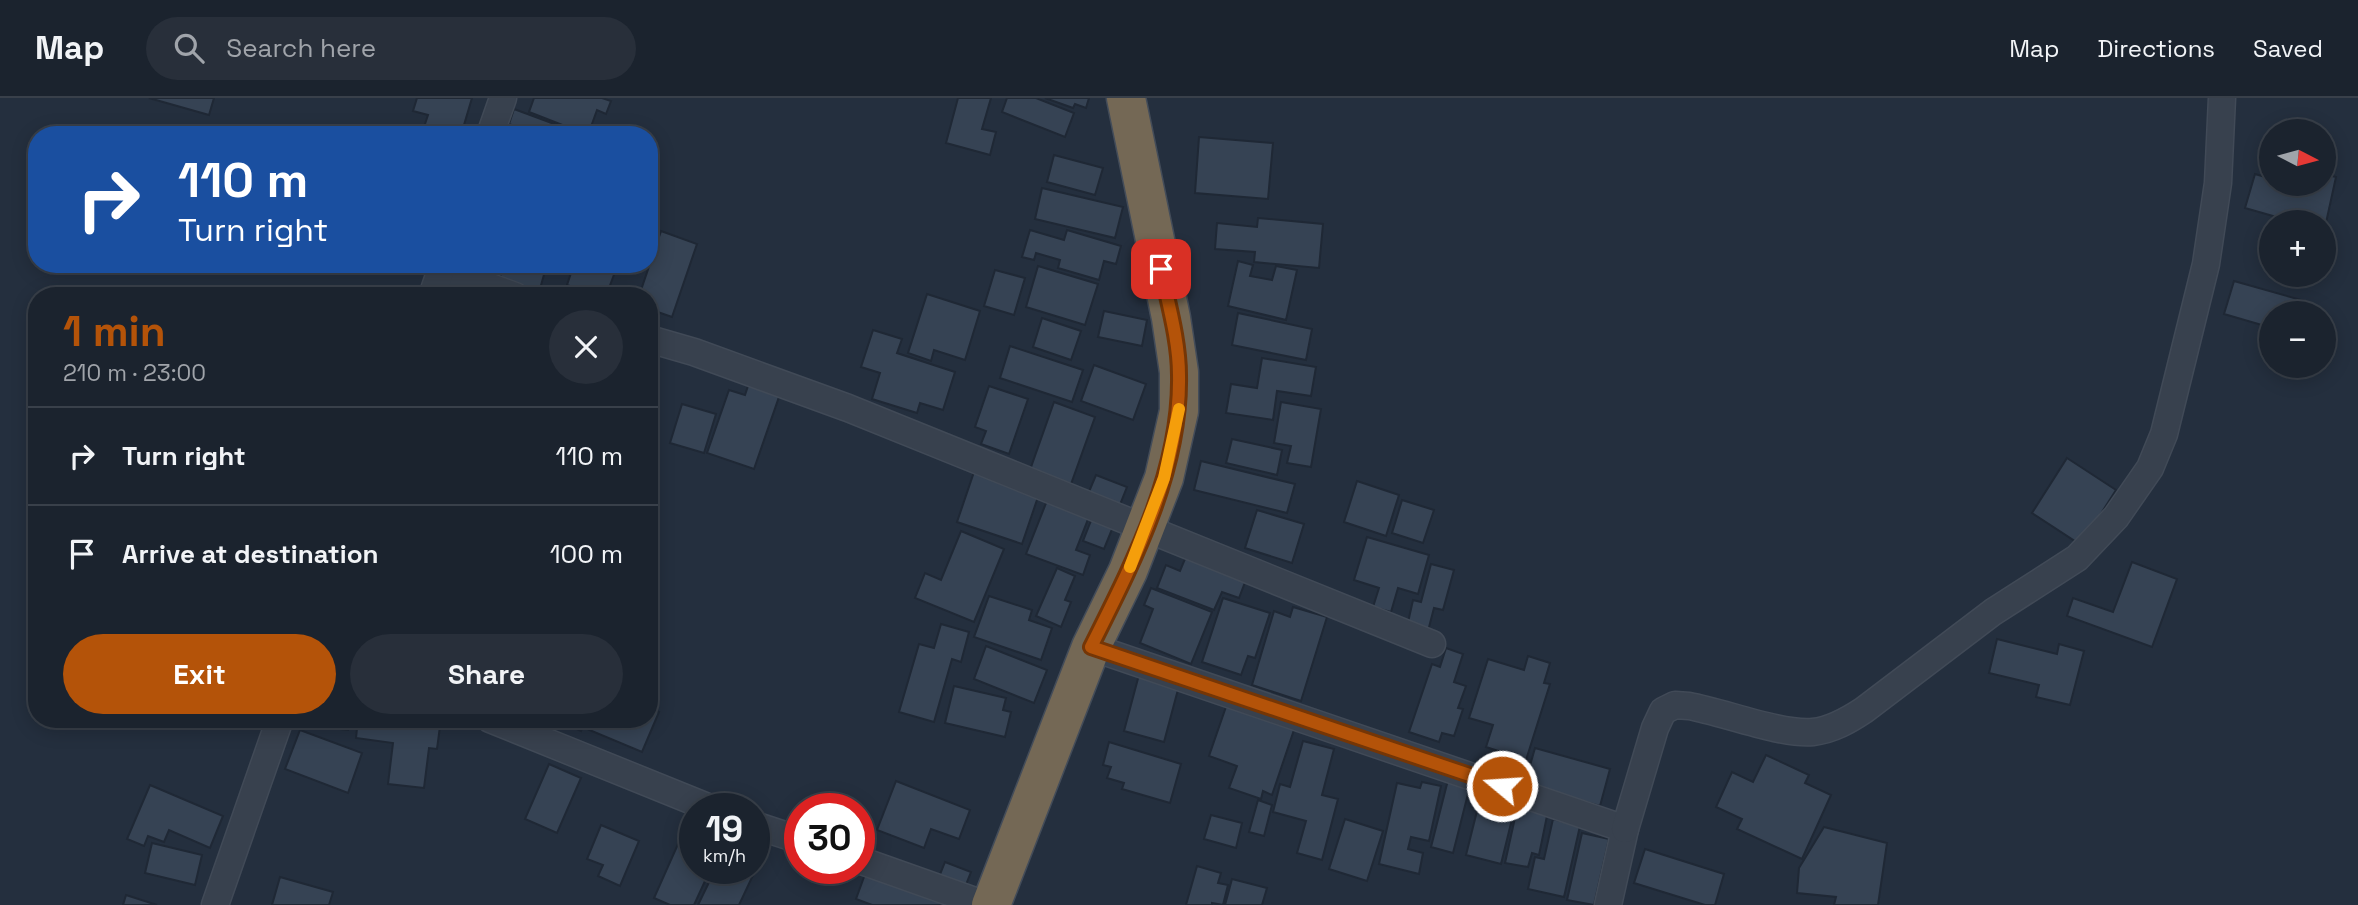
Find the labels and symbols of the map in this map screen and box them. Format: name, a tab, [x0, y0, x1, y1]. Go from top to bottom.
north arrow	[2259, 119, 2336, 196]
pin	[1131, 239, 1191, 299]
position arrow	[1465, 749, 1539, 823]
speed limit sign: 30	[784, 793, 875, 884]

